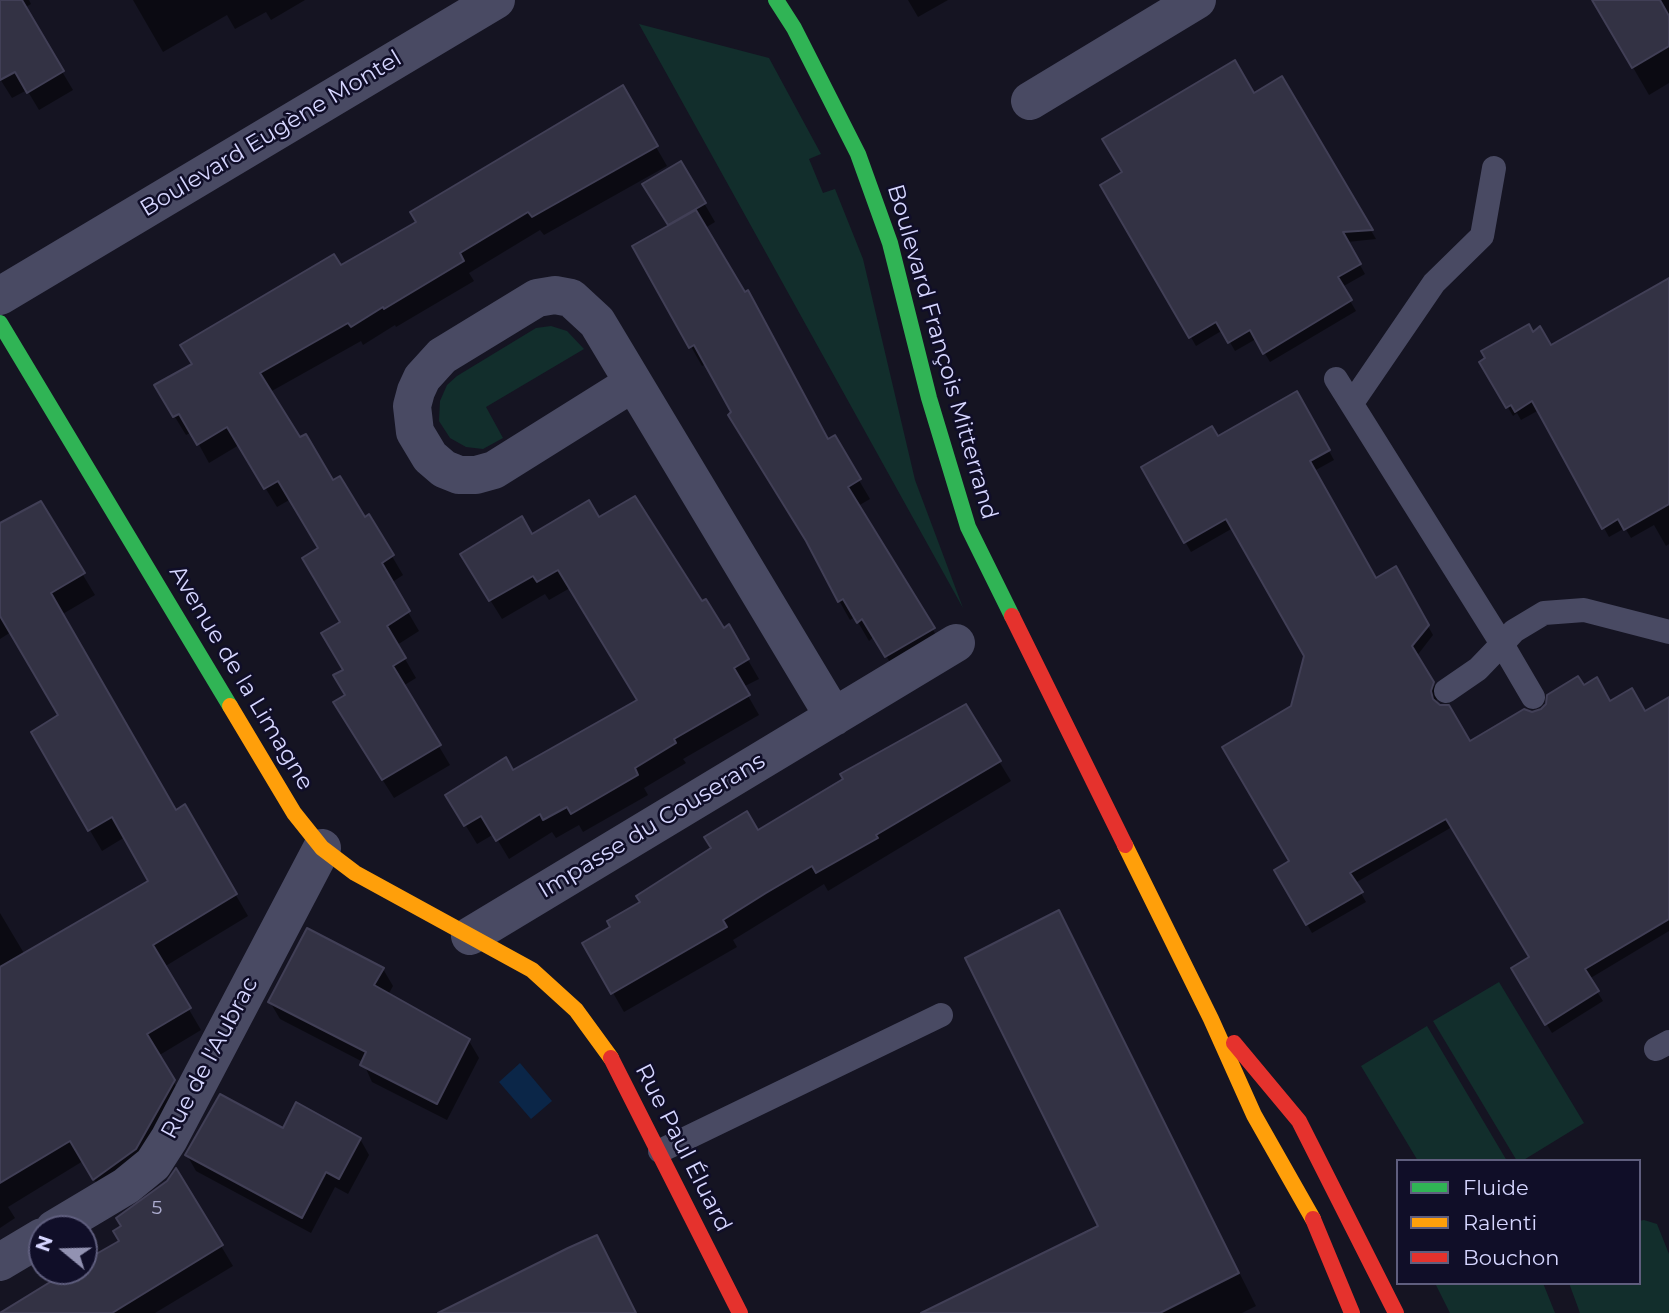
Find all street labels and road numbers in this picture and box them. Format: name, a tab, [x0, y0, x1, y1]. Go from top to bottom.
street label: Boulevard Eugène Montel	[135, 45, 407, 223]
street label: Boulevard François Mitterrand	[881, 181, 1003, 523]
street label: Avenue de la Limagne	[163, 561, 319, 795]
street label: Impasse du Couserans	[534, 747, 770, 905]
street label: Rue de l'Aubrac	[156, 972, 264, 1144]
street label: Rue Paul Éluard	[629, 1060, 737, 1236]

